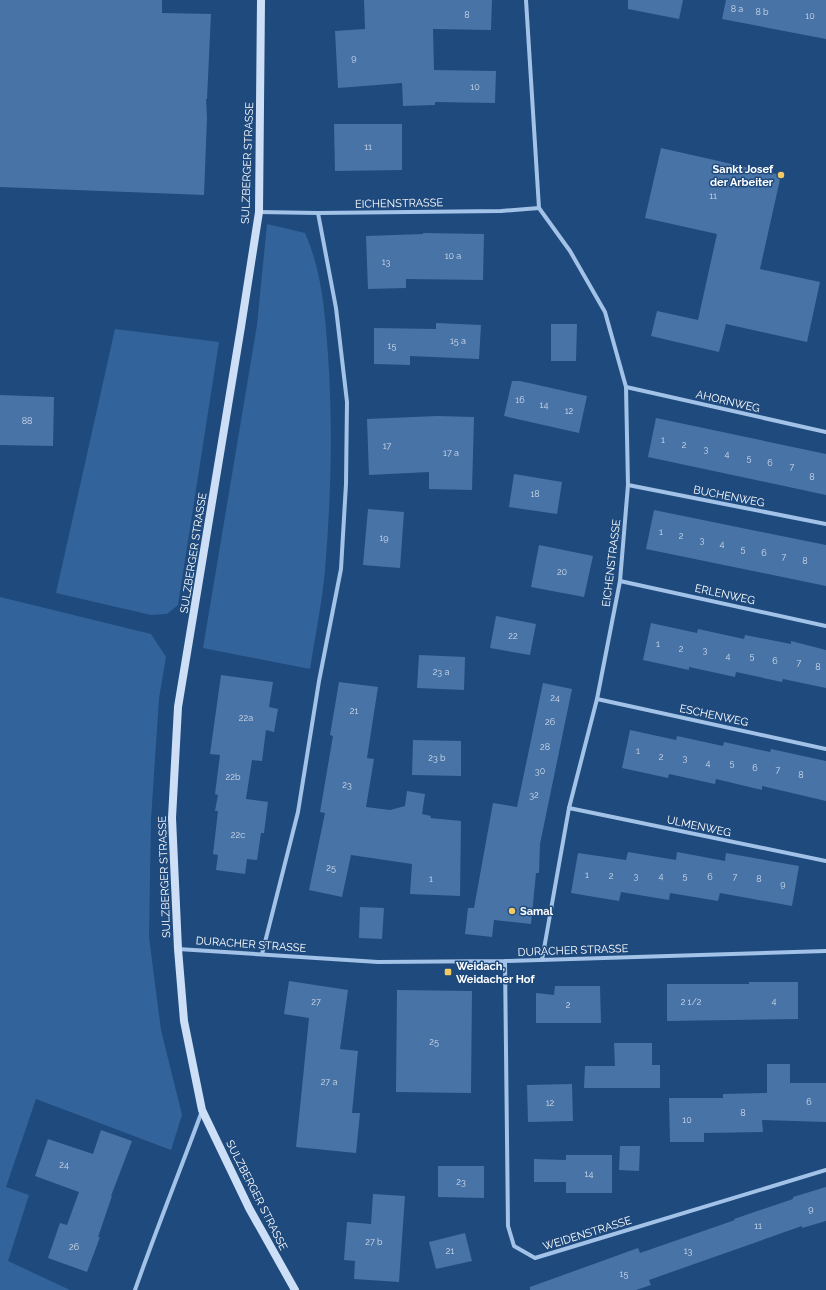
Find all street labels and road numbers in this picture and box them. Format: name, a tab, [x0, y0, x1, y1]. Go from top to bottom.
street label: SULZBERGER STRASSE	[239, 102, 256, 224]
street label: EICHENSTRASSE	[355, 196, 443, 211]
street label: AHORNWEG	[695, 388, 761, 415]
street label: BUCHENWEG	[692, 483, 766, 510]
street label: SULZBERGER STRASSE	[178, 492, 210, 614]
street label: EICHENSTRASSE	[600, 518, 623, 608]
street label: ERLENWEG	[694, 582, 756, 607]
street label: ESCHENWEG	[678, 702, 750, 729]
street label: ULMENWEG	[666, 813, 732, 840]
street label: SULZBERGER STRASSE	[156, 816, 173, 938]
street label: DURACHER STRASSE	[195, 934, 307, 955]
street label: DURACHER STRASSE	[517, 942, 629, 959]
street label: SULZBERGER STRASSE	[223, 1138, 290, 1253]
street label: WEIDENSTRASSE	[541, 1214, 633, 1253]

